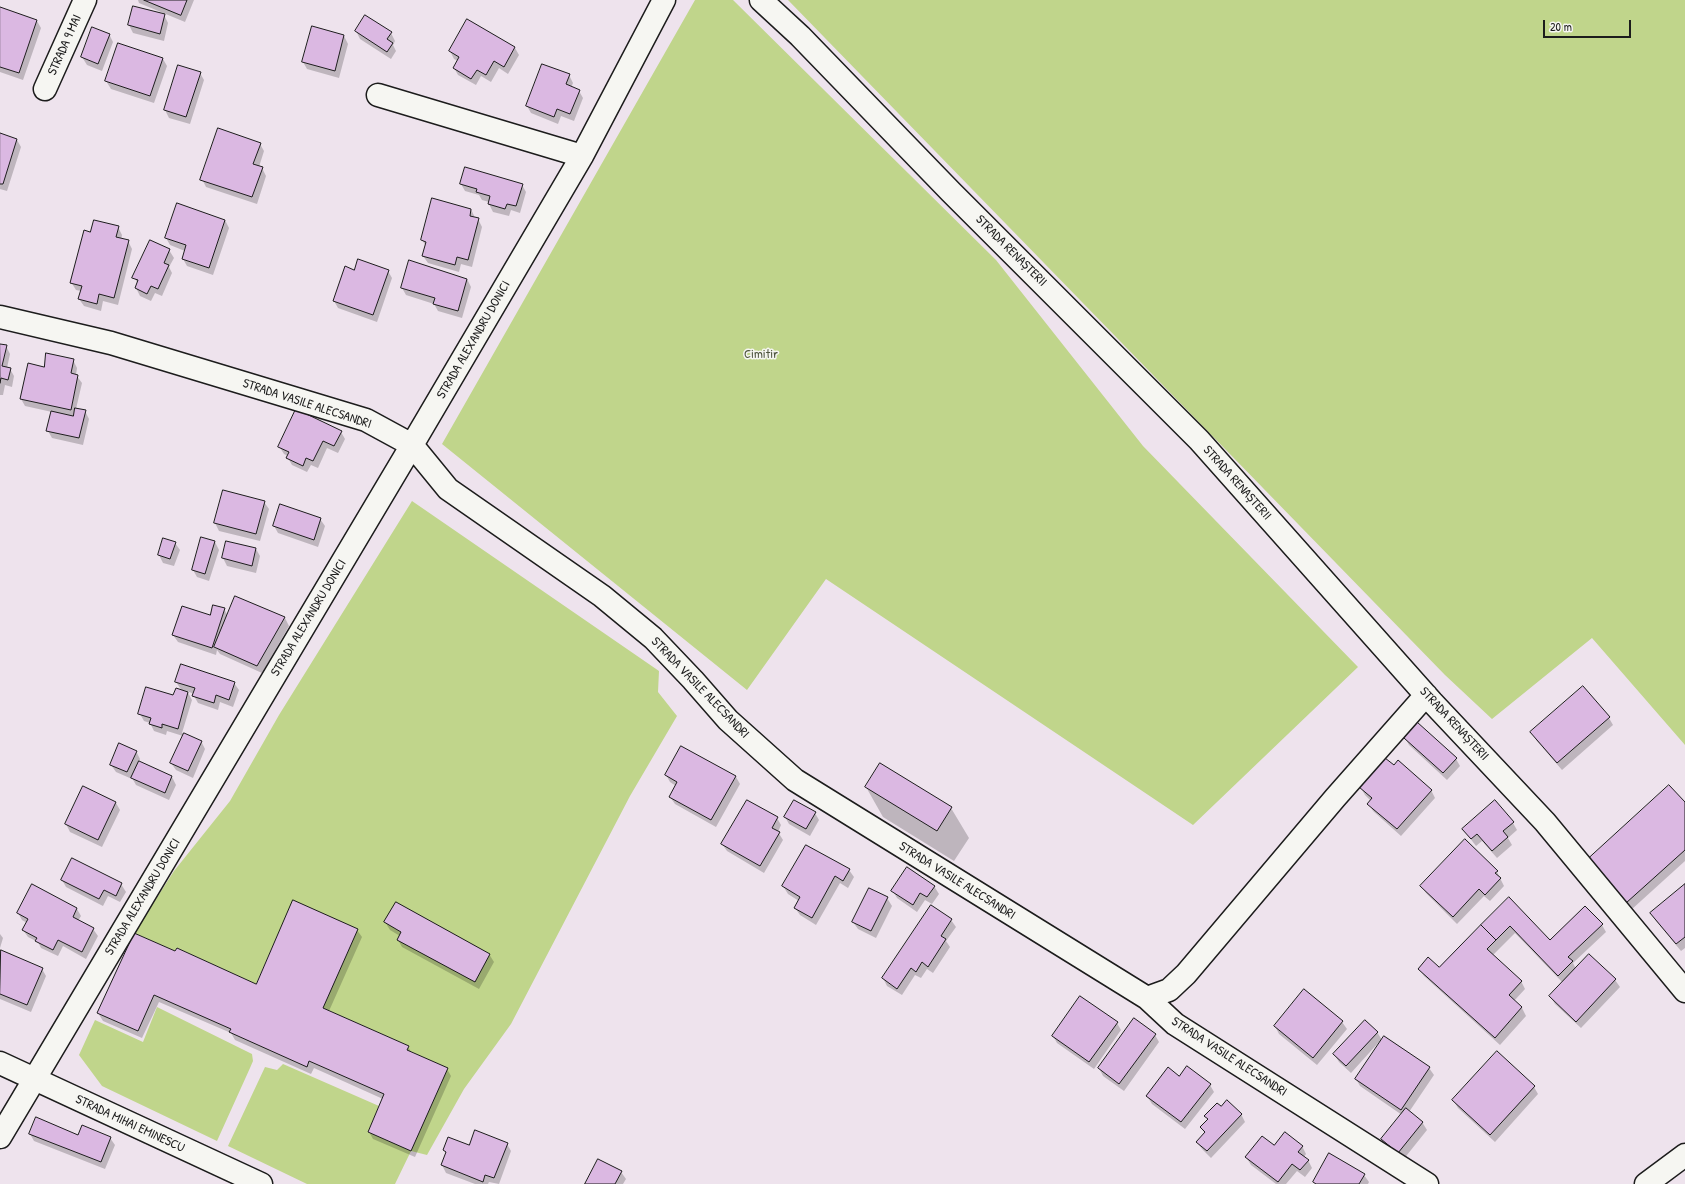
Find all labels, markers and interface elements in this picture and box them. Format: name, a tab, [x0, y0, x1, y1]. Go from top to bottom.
street label: STRADA 9 MAI	[45, 12, 85, 78]
scale bar	[1545, 12, 1633, 38]
text: 20 m	[1550, 18, 1572, 35]
street label: STRADA RENAȘTERII	[972, 212, 1050, 290]
street label: STRADA ALEXANDRU DONICI	[434, 278, 514, 402]
park label: Cimitir	[744, 347, 778, 363]
street label: STRADA VASILE ALECSANDRI	[241, 376, 373, 432]
street label: STRADA RENAȘTERII	[1200, 443, 1274, 523]
street label: STRADA ALEXANDRU DONICI	[268, 557, 350, 679]
street label: STRADA VASILE ALECSANDRI	[648, 634, 752, 742]
street label: STRADA RENAȘTERII	[1416, 684, 1492, 764]
street label: STRADA ALEXANDRU DONICI	[102, 836, 184, 958]
street label: STRADA VASILE ALECSANDRI	[896, 839, 1018, 923]
street label: STRADA VASILE ALECSANDRI	[1168, 1014, 1290, 1100]
street label: STRADA MIHAI EMINESCU	[73, 1092, 187, 1156]

